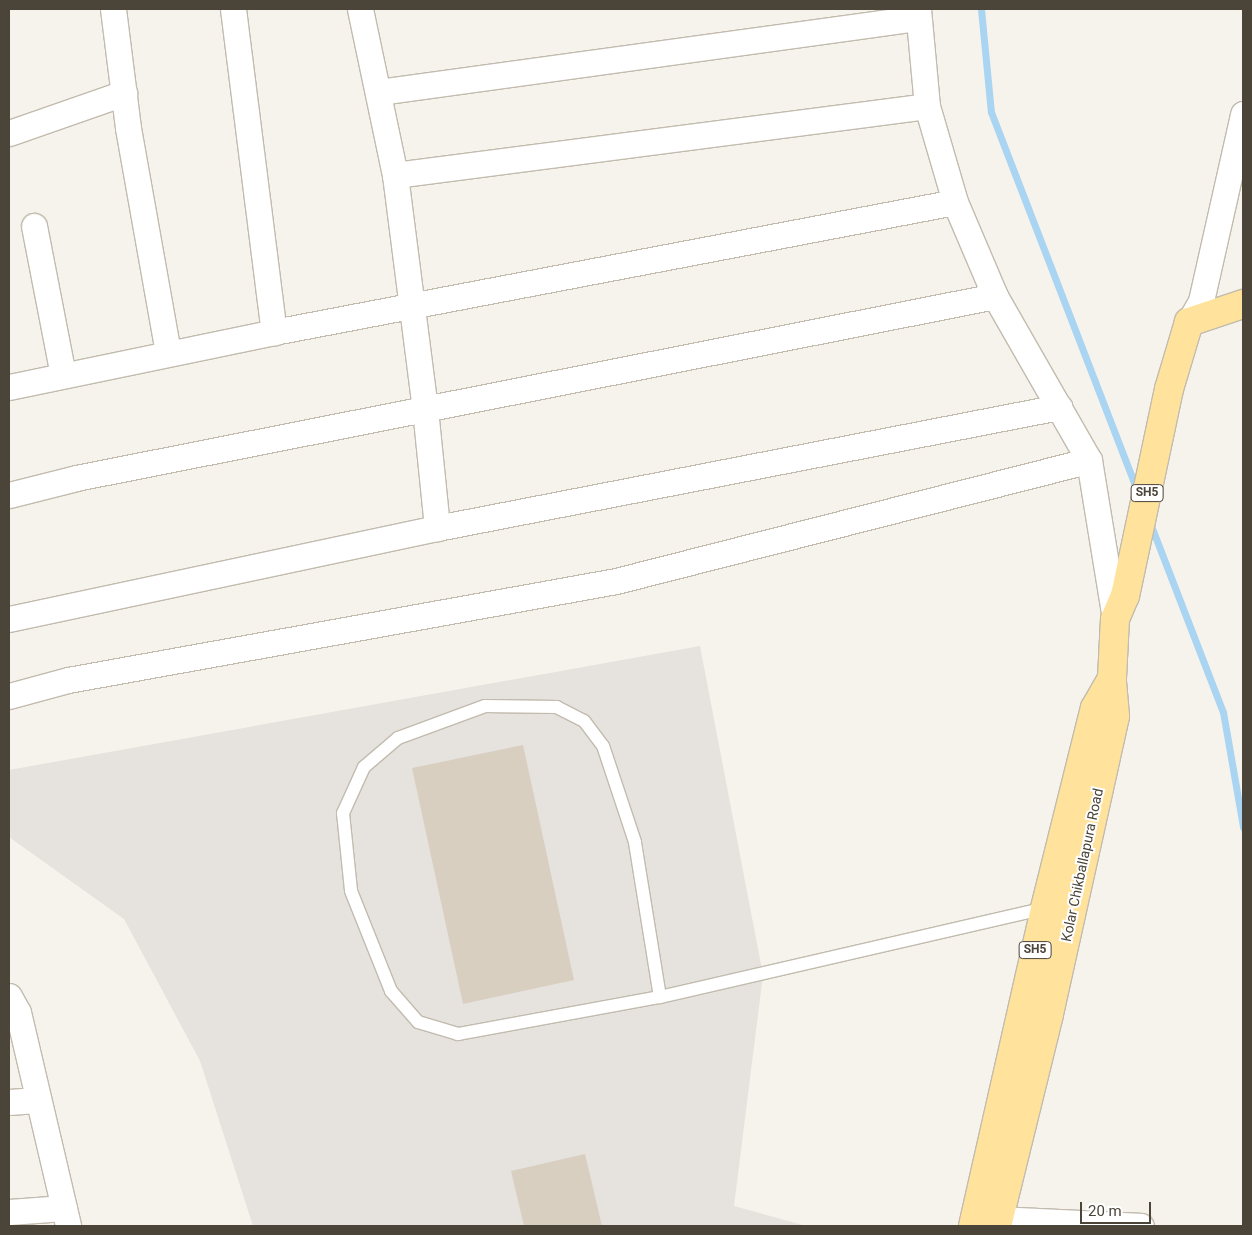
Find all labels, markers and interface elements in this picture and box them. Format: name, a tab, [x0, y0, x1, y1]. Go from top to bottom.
road number: SH5	[1130, 483, 1164, 502]
street label: Kolar Chikballapura Road	[1058, 787, 1106, 943]
road number: SH5	[1018, 940, 1052, 960]
scale bar	[1082, 1192, 1153, 1224]
text: 20 m	[1088, 1202, 1122, 1220]

